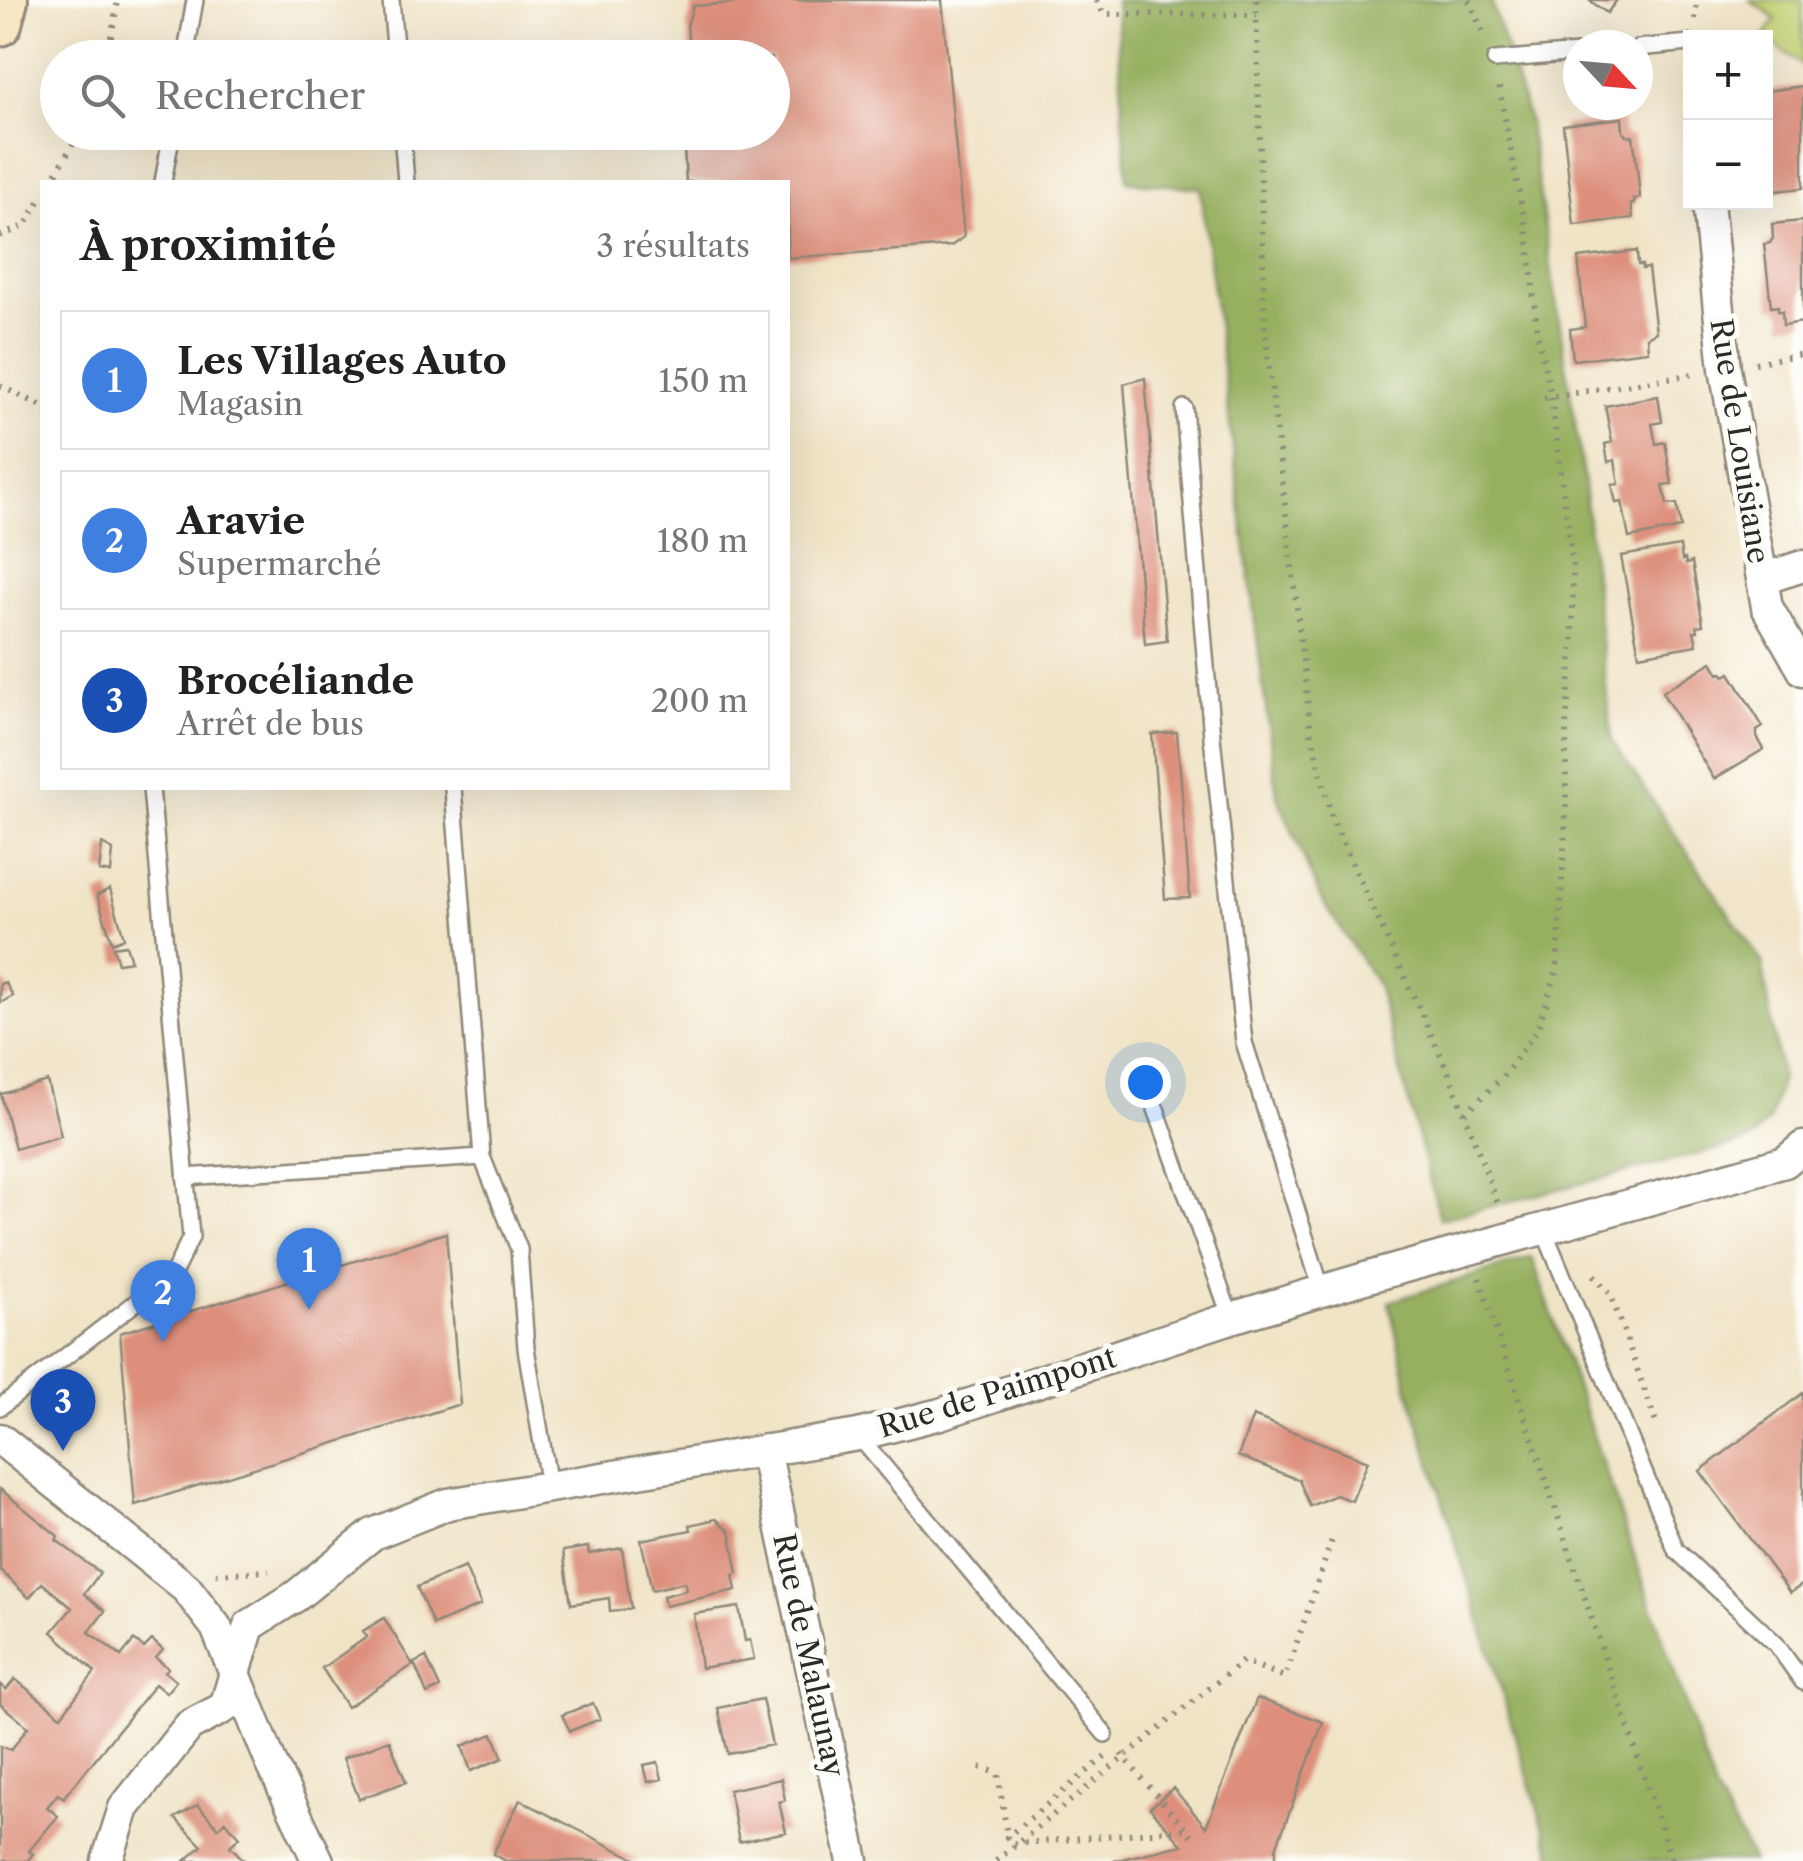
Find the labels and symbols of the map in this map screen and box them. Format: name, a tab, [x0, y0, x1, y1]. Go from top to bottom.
north arrow	[1563, 30, 1653, 120]
street label: Rue de Louisiane	[1702, 316, 1778, 566]
your location	[1120, 1057, 1171, 1108]
pin: 1	[276, 1228, 342, 1310]
pin: 2	[130, 1260, 196, 1342]
street label: Rue de Paimpont	[874, 1338, 1121, 1446]
pin: 3	[30, 1368, 96, 1451]
street label: Rue de Malaunay	[765, 1530, 853, 1780]

